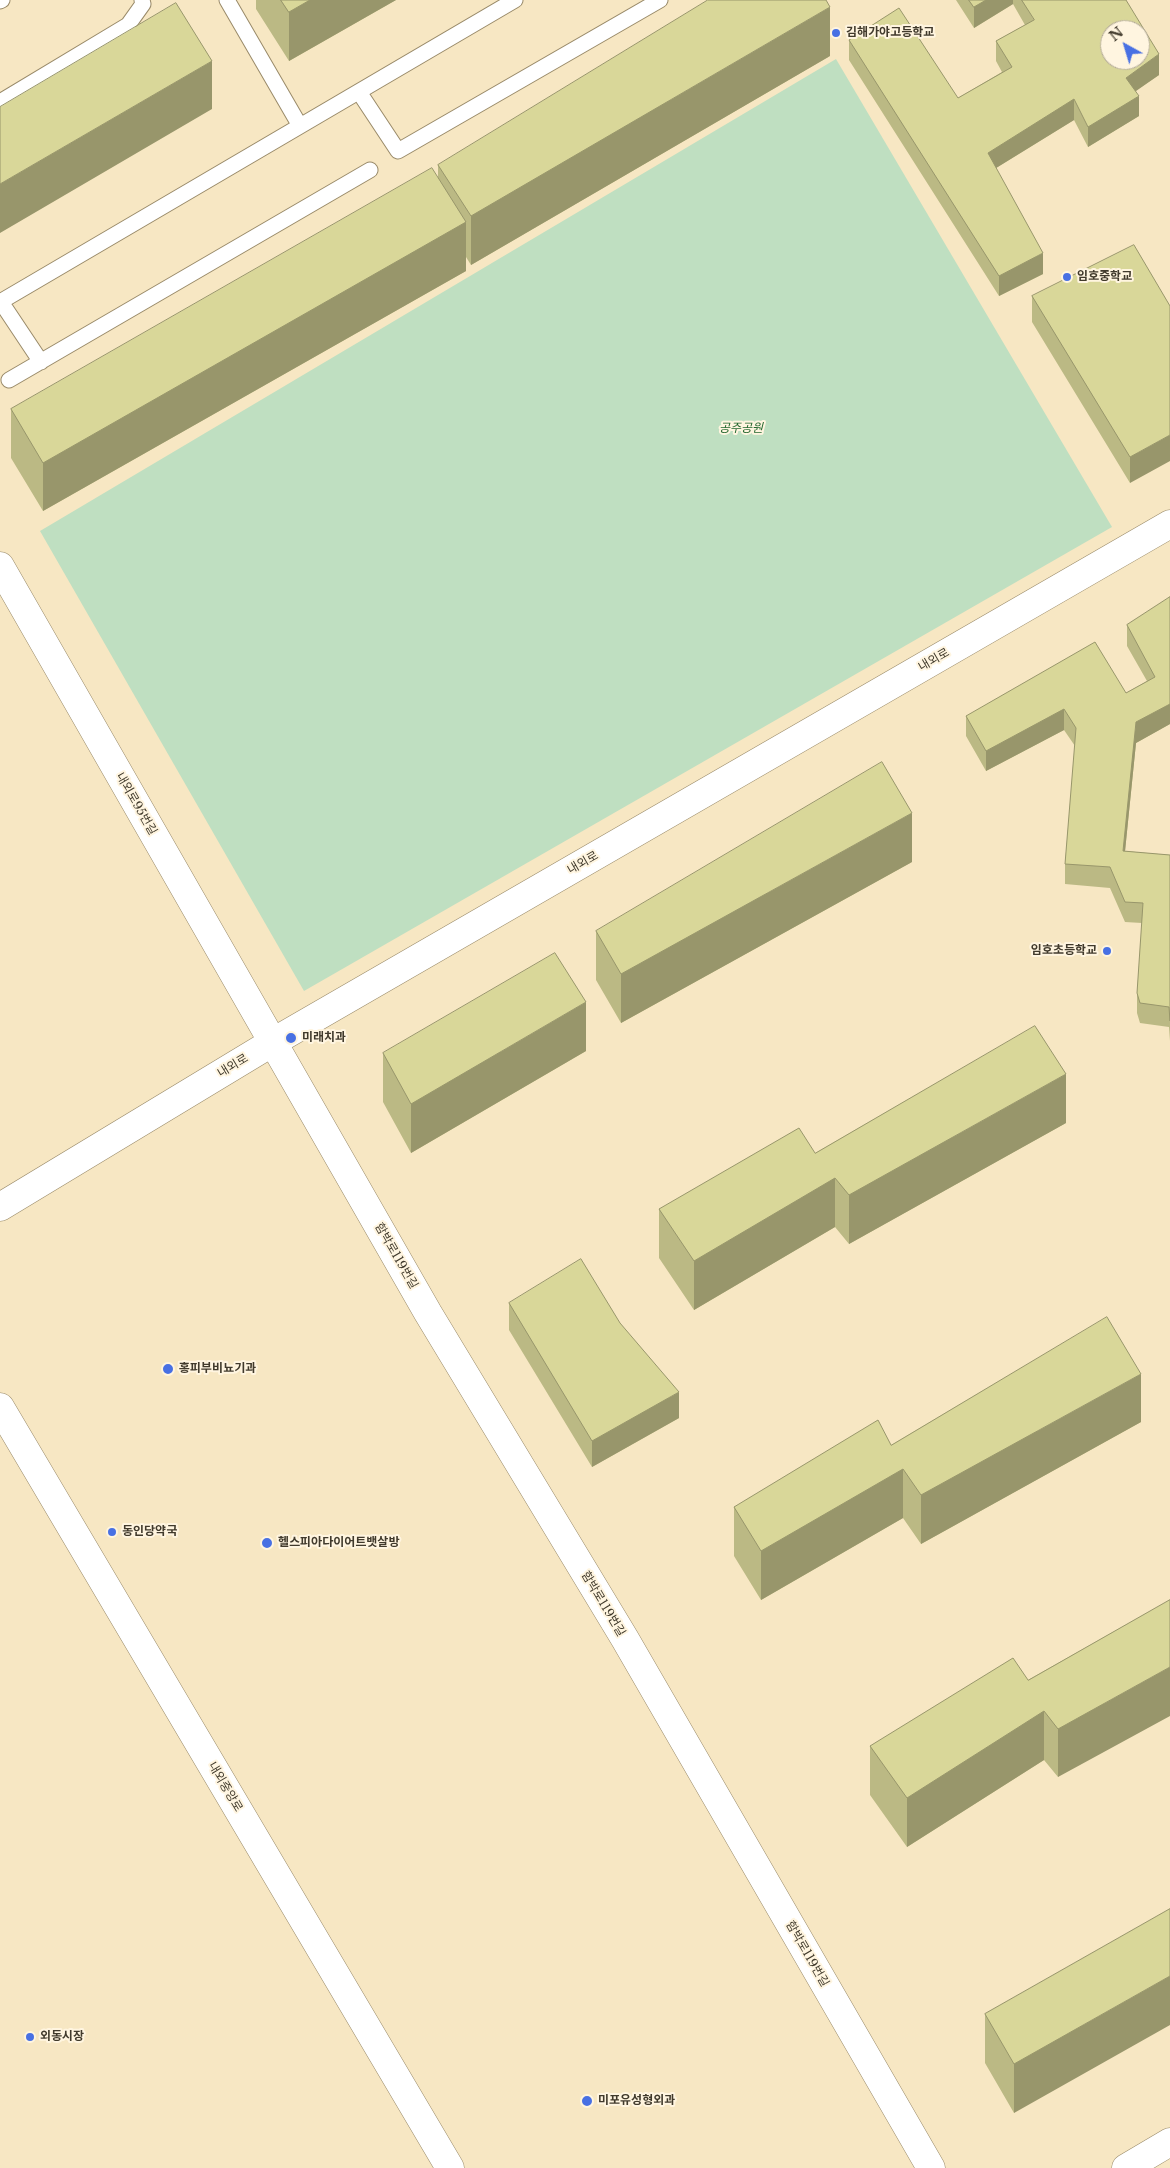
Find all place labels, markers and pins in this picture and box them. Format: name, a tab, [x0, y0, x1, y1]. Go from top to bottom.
place label: 김해가야고등학교	[846, 26, 934, 40]
marker: 김해가야고등학교	[830, 27, 842, 39]
place label: 임호중학교	[1077, 270, 1132, 284]
marker: 임호중학교	[1061, 271, 1073, 283]
place label: 임호초등학교	[1031, 944, 1097, 958]
marker: 임호초등학교	[1101, 945, 1113, 957]
marker: 미래치과	[284, 1031, 298, 1045]
place label: 미래치과	[302, 1031, 346, 1045]
marker: 홍피부비뇨기과	[161, 1362, 175, 1376]
place label: 홍피부비뇨기과	[179, 1362, 256, 1376]
place label: 동인당약국	[122, 1525, 177, 1539]
marker: 동인당약국	[106, 1526, 118, 1538]
marker: 헬스피아다이어트뱃살방	[260, 1536, 274, 1550]
place label: 헬스피아다이어트뱃살방	[278, 1536, 399, 1550]
place label: 외동시장	[40, 2030, 84, 2044]
marker: 외동시장	[24, 2031, 36, 2043]
marker: 미포유성형외과	[580, 2094, 594, 2108]
place label: 미포유성형외과	[598, 2094, 675, 2108]

